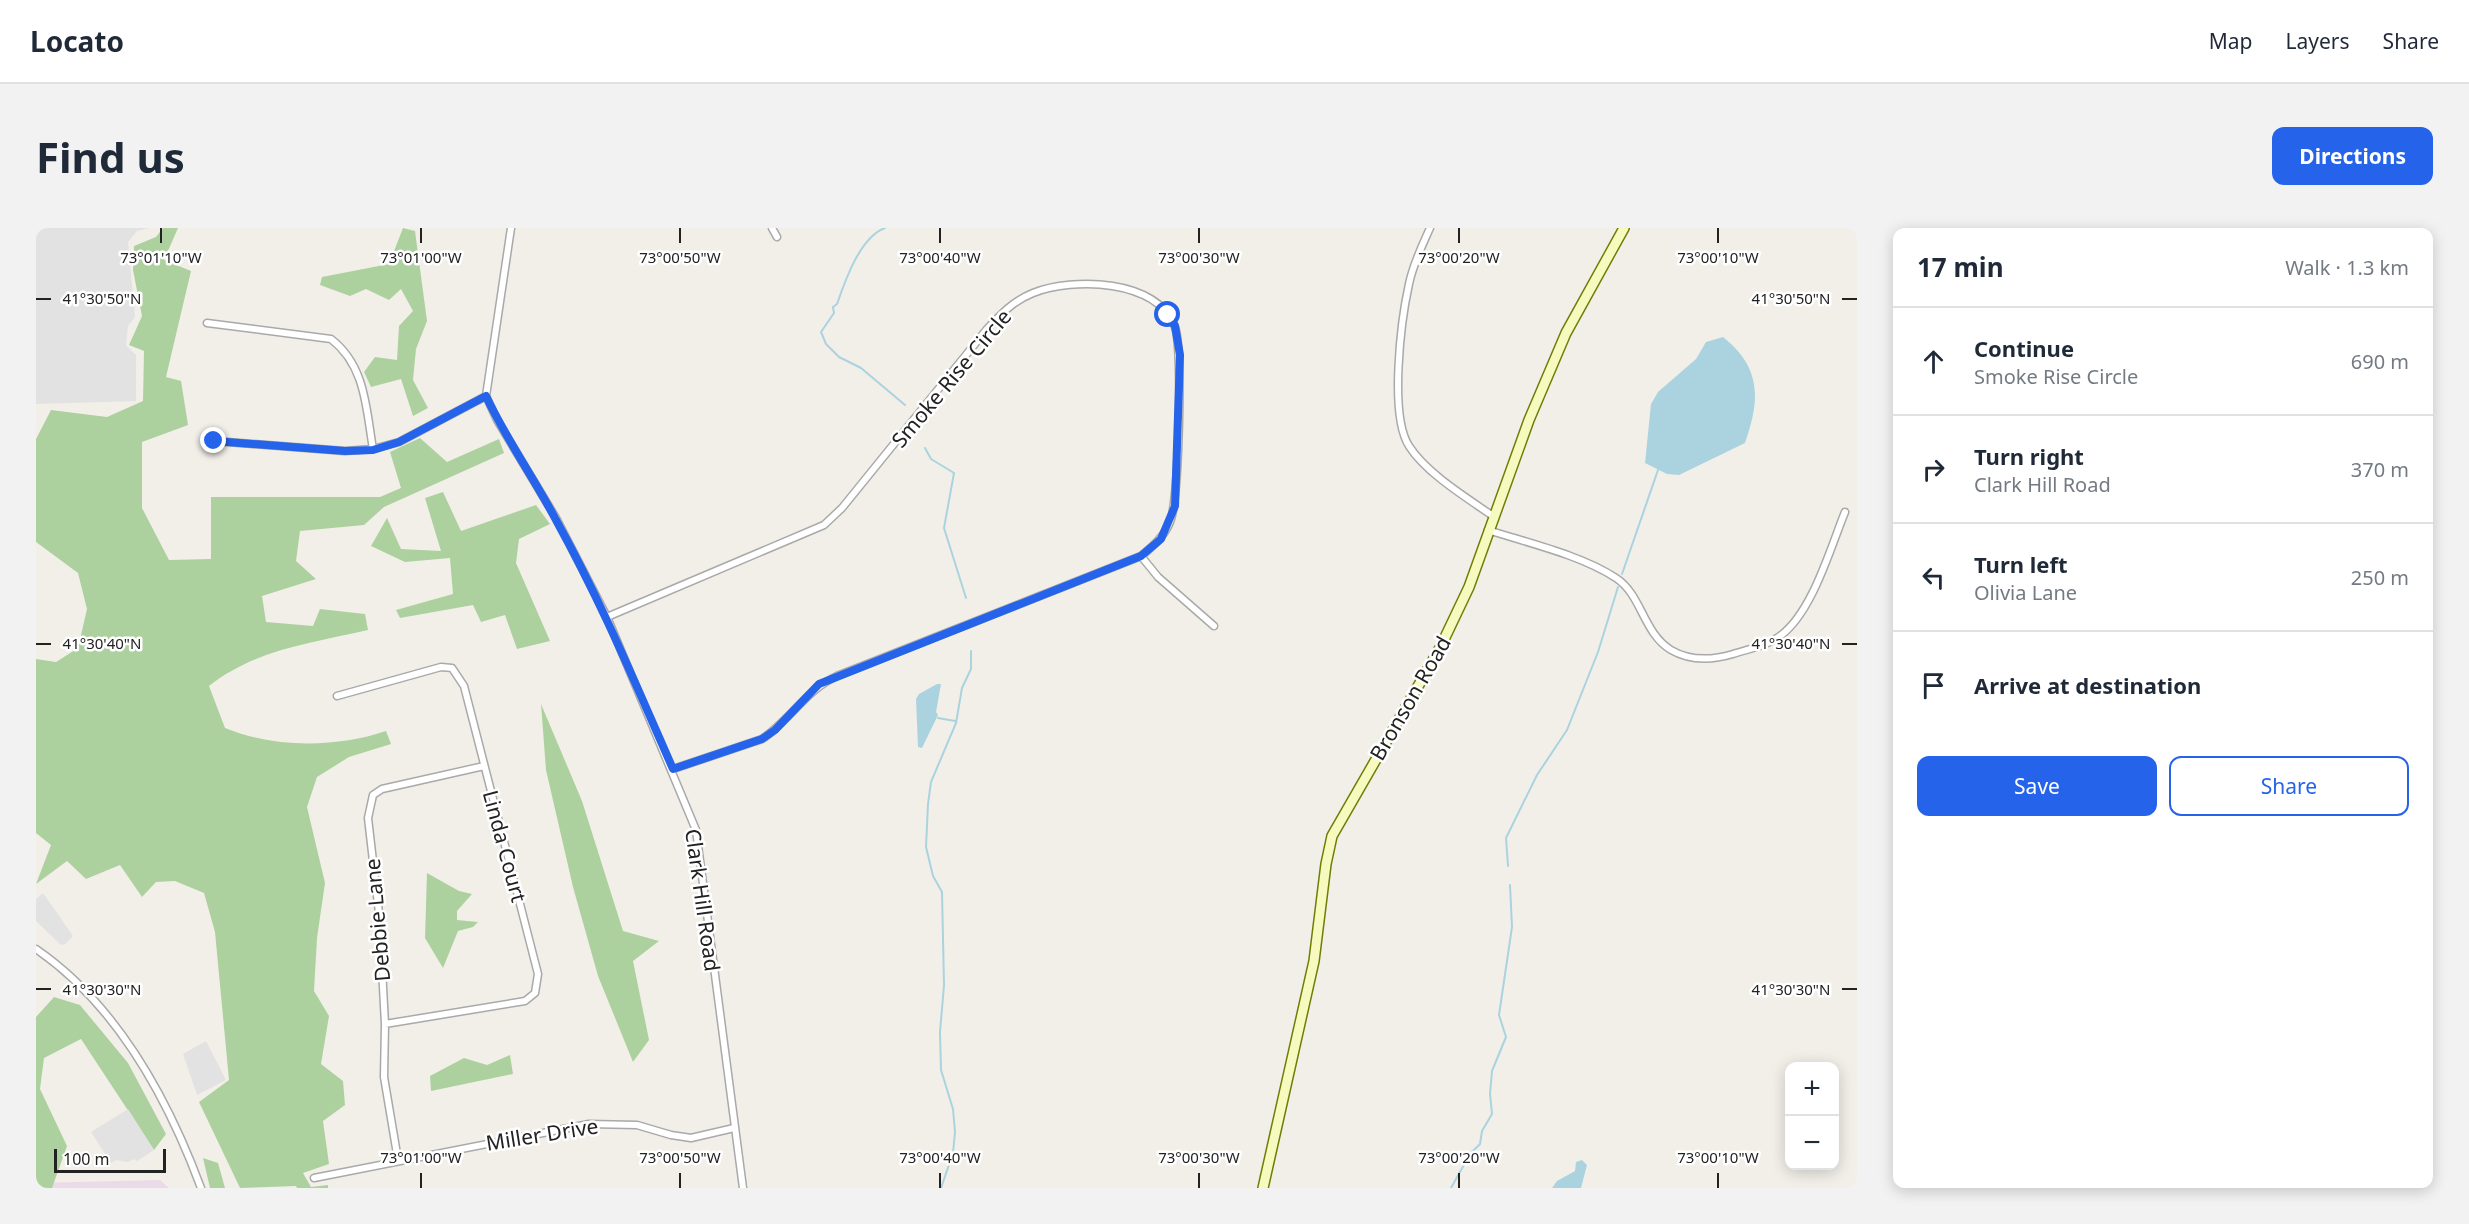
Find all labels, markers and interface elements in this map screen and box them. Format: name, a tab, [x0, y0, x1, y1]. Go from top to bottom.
text: Locato	[30, 22, 124, 60]
text: Map	[2209, 27, 2253, 55]
text: Layers	[2286, 27, 2350, 55]
text: Share	[2383, 27, 2439, 55]
button: Directions	[2272, 127, 2433, 185]
text: Find us	[36, 128, 185, 185]
text: 73°01'10"W	[120, 247, 202, 267]
text: 73°01'00"W	[380, 247, 462, 267]
text: 73°00'50"W	[639, 247, 721, 267]
text: 73°00'40"W	[899, 247, 981, 267]
text: 73°00'30"W	[1158, 247, 1240, 267]
text: 73°00'20"W	[1418, 247, 1500, 267]
text: 73°00'10"W	[1677, 247, 1759, 267]
text: 17 min	[1917, 249, 2004, 285]
text: Walk · 1.3 km	[2285, 254, 2409, 281]
text: 41°30'50"N	[63, 288, 141, 308]
text: 41°30'50"N	[1752, 288, 1830, 308]
route start	[1154, 301, 1180, 327]
street label: Smoke Rise Circle	[885, 303, 1017, 453]
text: Continue	[1974, 333, 2074, 363]
icon: ahead	[1917, 345, 1950, 378]
text: 690 m	[2351, 348, 2409, 375]
text: Smoke Rise Circle	[1974, 363, 2138, 390]
route end	[200, 427, 226, 453]
text: Turn right	[1974, 441, 2084, 471]
icon: right	[1917, 453, 1950, 486]
text: 370 m	[2351, 456, 2409, 483]
text: Clark Hill Road	[1974, 471, 2111, 498]
text: Turn left	[1974, 549, 2068, 579]
icon: left	[1917, 561, 1950, 594]
text: 250 m	[2351, 564, 2409, 591]
text: Olivia Lane	[1974, 579, 2077, 606]
street label: Bronson Road	[1363, 631, 1457, 765]
text: 41°30'40"N	[63, 633, 141, 653]
text: 41°30'40"N	[1752, 633, 1830, 653]
icon: arrive	[1917, 669, 1950, 702]
text: Arrive at destination	[1974, 670, 2201, 700]
button: Save	[1917, 756, 2157, 816]
button: Share	[2169, 756, 2409, 816]
street label: Linda Court	[477, 787, 533, 905]
street label: Clark Hill Road	[679, 827, 727, 973]
street label: Debbie Lane	[358, 857, 396, 983]
text: 41°30'30"N	[63, 979, 141, 999]
text: 41°30'30"N	[1752, 979, 1830, 999]
map controls	[1785, 1062, 1839, 1170]
button: +	[1785, 1062, 1839, 1116]
street label: Miller Drive	[484, 1111, 600, 1157]
button: −	[1785, 1116, 1839, 1170]
scale bar	[54, 1146, 166, 1174]
text: 73°01'00"W	[380, 1147, 462, 1167]
text: 73°00'50"W	[639, 1147, 721, 1167]
text: 73°00'40"W	[899, 1147, 981, 1167]
text: 73°00'30"W	[1158, 1147, 1240, 1167]
text: 73°00'20"W	[1418, 1147, 1500, 1167]
text: 73°00'10"W	[1677, 1147, 1759, 1167]
text: 100 m	[63, 1148, 110, 1170]

